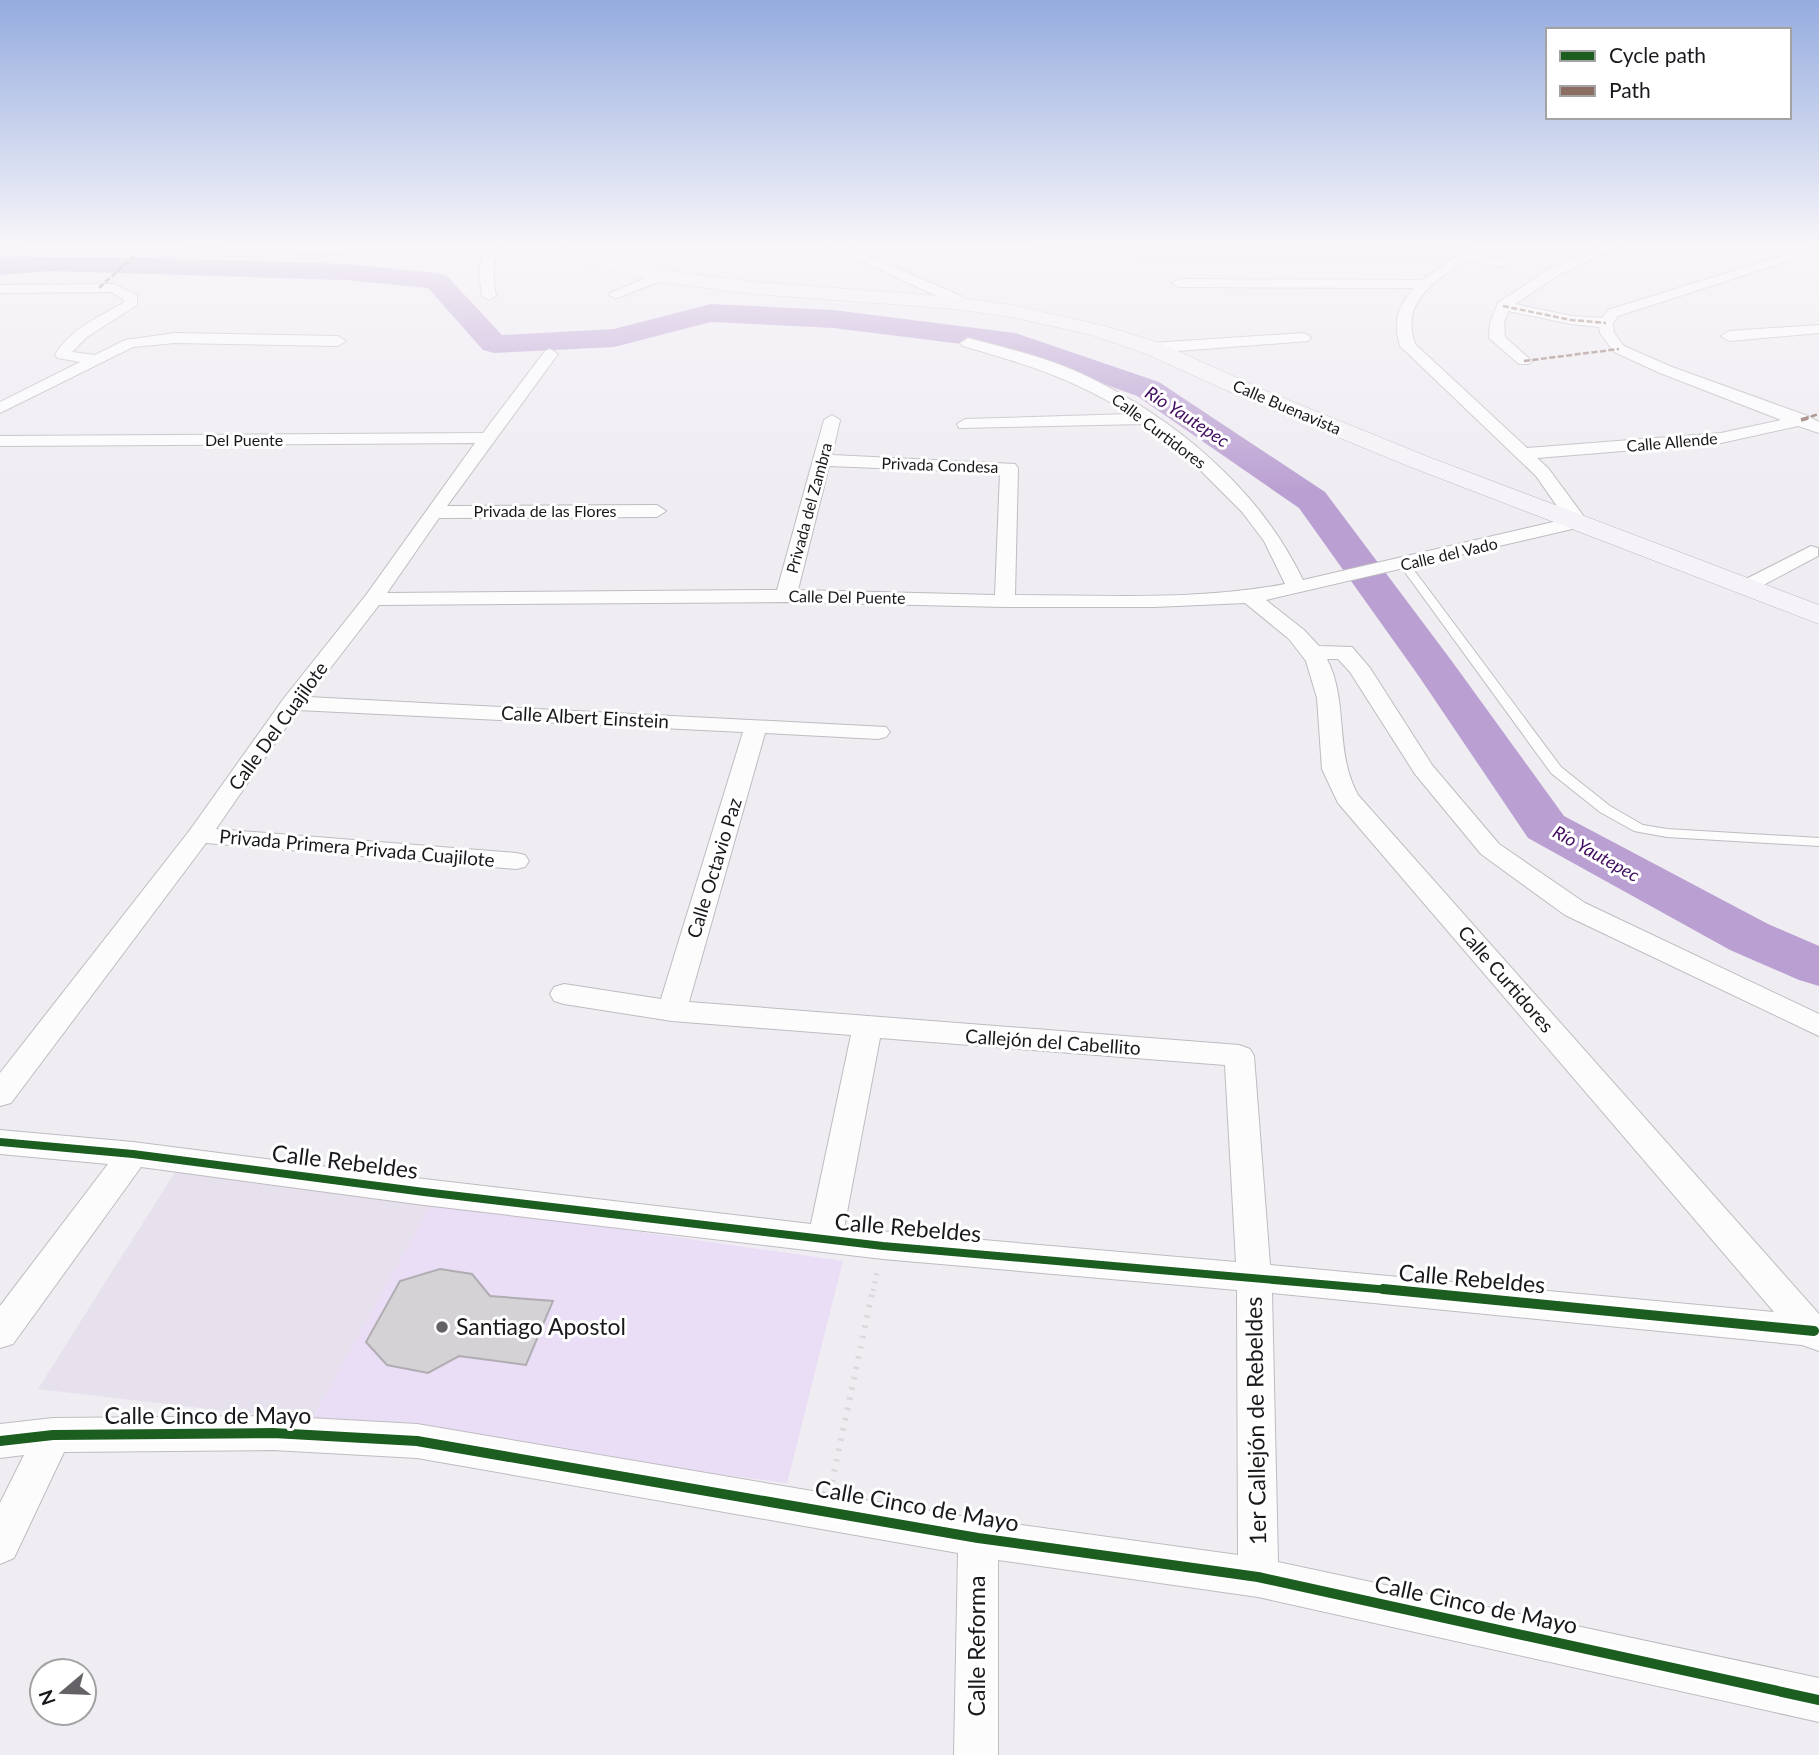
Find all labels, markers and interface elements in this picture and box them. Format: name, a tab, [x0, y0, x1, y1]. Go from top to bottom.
legend	[1546, 28, 1791, 119]
text: Cycle path	[1609, 42, 1706, 67]
text: Path	[1609, 77, 1651, 102]
street label: Calle Buenavista	[1230, 375, 1344, 438]
water label: Río Yautepec	[1141, 381, 1234, 451]
street label: Calle Curtidores	[1109, 389, 1210, 472]
street label: Calle Allende	[1626, 428, 1718, 455]
street label: Del Puente	[205, 430, 283, 449]
street label: Privada del Zambra	[782, 440, 835, 575]
street label: Privada Condesa	[881, 453, 999, 476]
street label: Privada de las Flores	[473, 501, 617, 520]
street label: Calle del Vado	[1398, 533, 1499, 574]
street label: Calle Del Puente	[788, 586, 906, 607]
street label: Calle Del Cuajilote	[223, 657, 332, 794]
street label: Calle Albert Einstein	[500, 701, 670, 732]
street label: Calle Octavio Paz	[681, 795, 746, 941]
water label: Río Yautepec	[1549, 820, 1644, 886]
street label: Privada Primera Privada Cuajilote	[218, 824, 496, 871]
street label: Calle Curtidores	[1454, 921, 1559, 1037]
street label: Callejón del Cabellito	[965, 1024, 1142, 1059]
street label: Calle Rebeldes	[270, 1138, 420, 1184]
street label: Calle Rebeldes	[834, 1207, 983, 1247]
street label: Calle Rebeldes	[1398, 1258, 1547, 1298]
street label: 1er Callejón de Rebeldes	[1239, 1297, 1271, 1545]
place label: Santiago Apostol	[456, 1312, 626, 1340]
marker: Santiago Apostol	[434, 1319, 450, 1335]
street label: Calle Cinco de Mayo	[105, 1401, 311, 1429]
street label: Calle Cinco de Mayo	[813, 1473, 1021, 1537]
street label: Calle Cinco de Mayo	[1372, 1569, 1580, 1639]
street label: Calle Reforma	[962, 1576, 990, 1716]
north arrow	[28, 1657, 98, 1727]
text: N	[33, 1687, 60, 1708]

